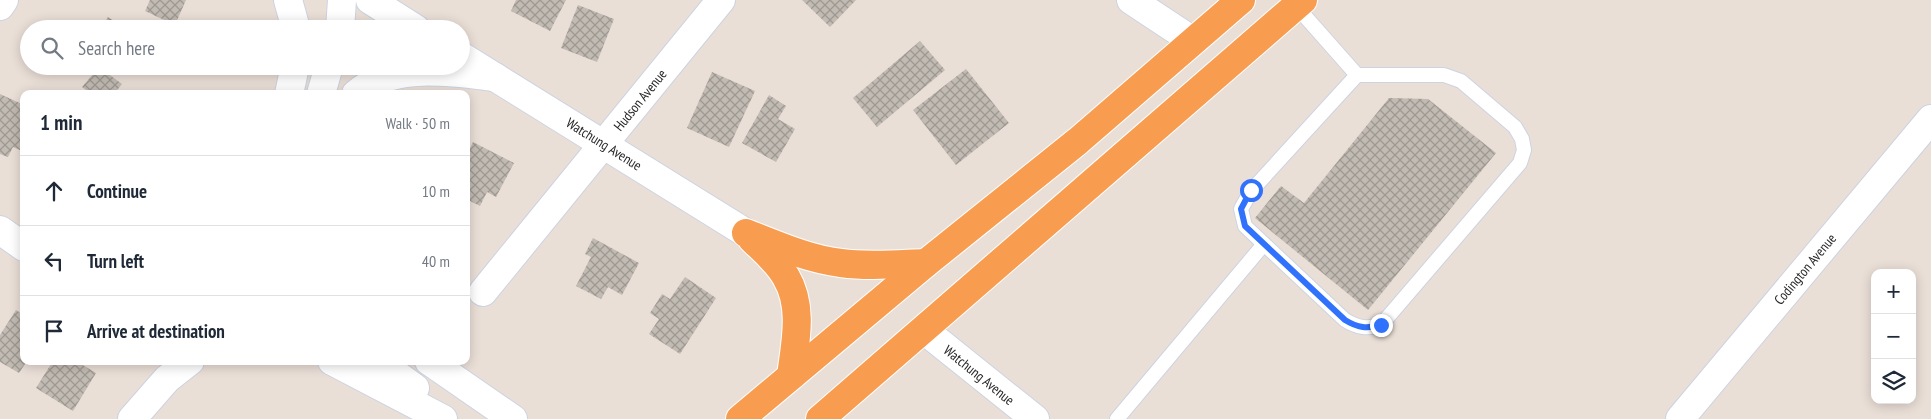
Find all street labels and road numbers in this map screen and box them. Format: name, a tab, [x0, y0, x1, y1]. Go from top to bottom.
street label: Hudson Avenue	[610, 65, 671, 135]
street label: Watchung Avenue	[563, 114, 645, 174]
street label: Codington Avenue	[1770, 230, 1840, 308]
street label: Watchung Avenue	[940, 341, 1018, 409]

